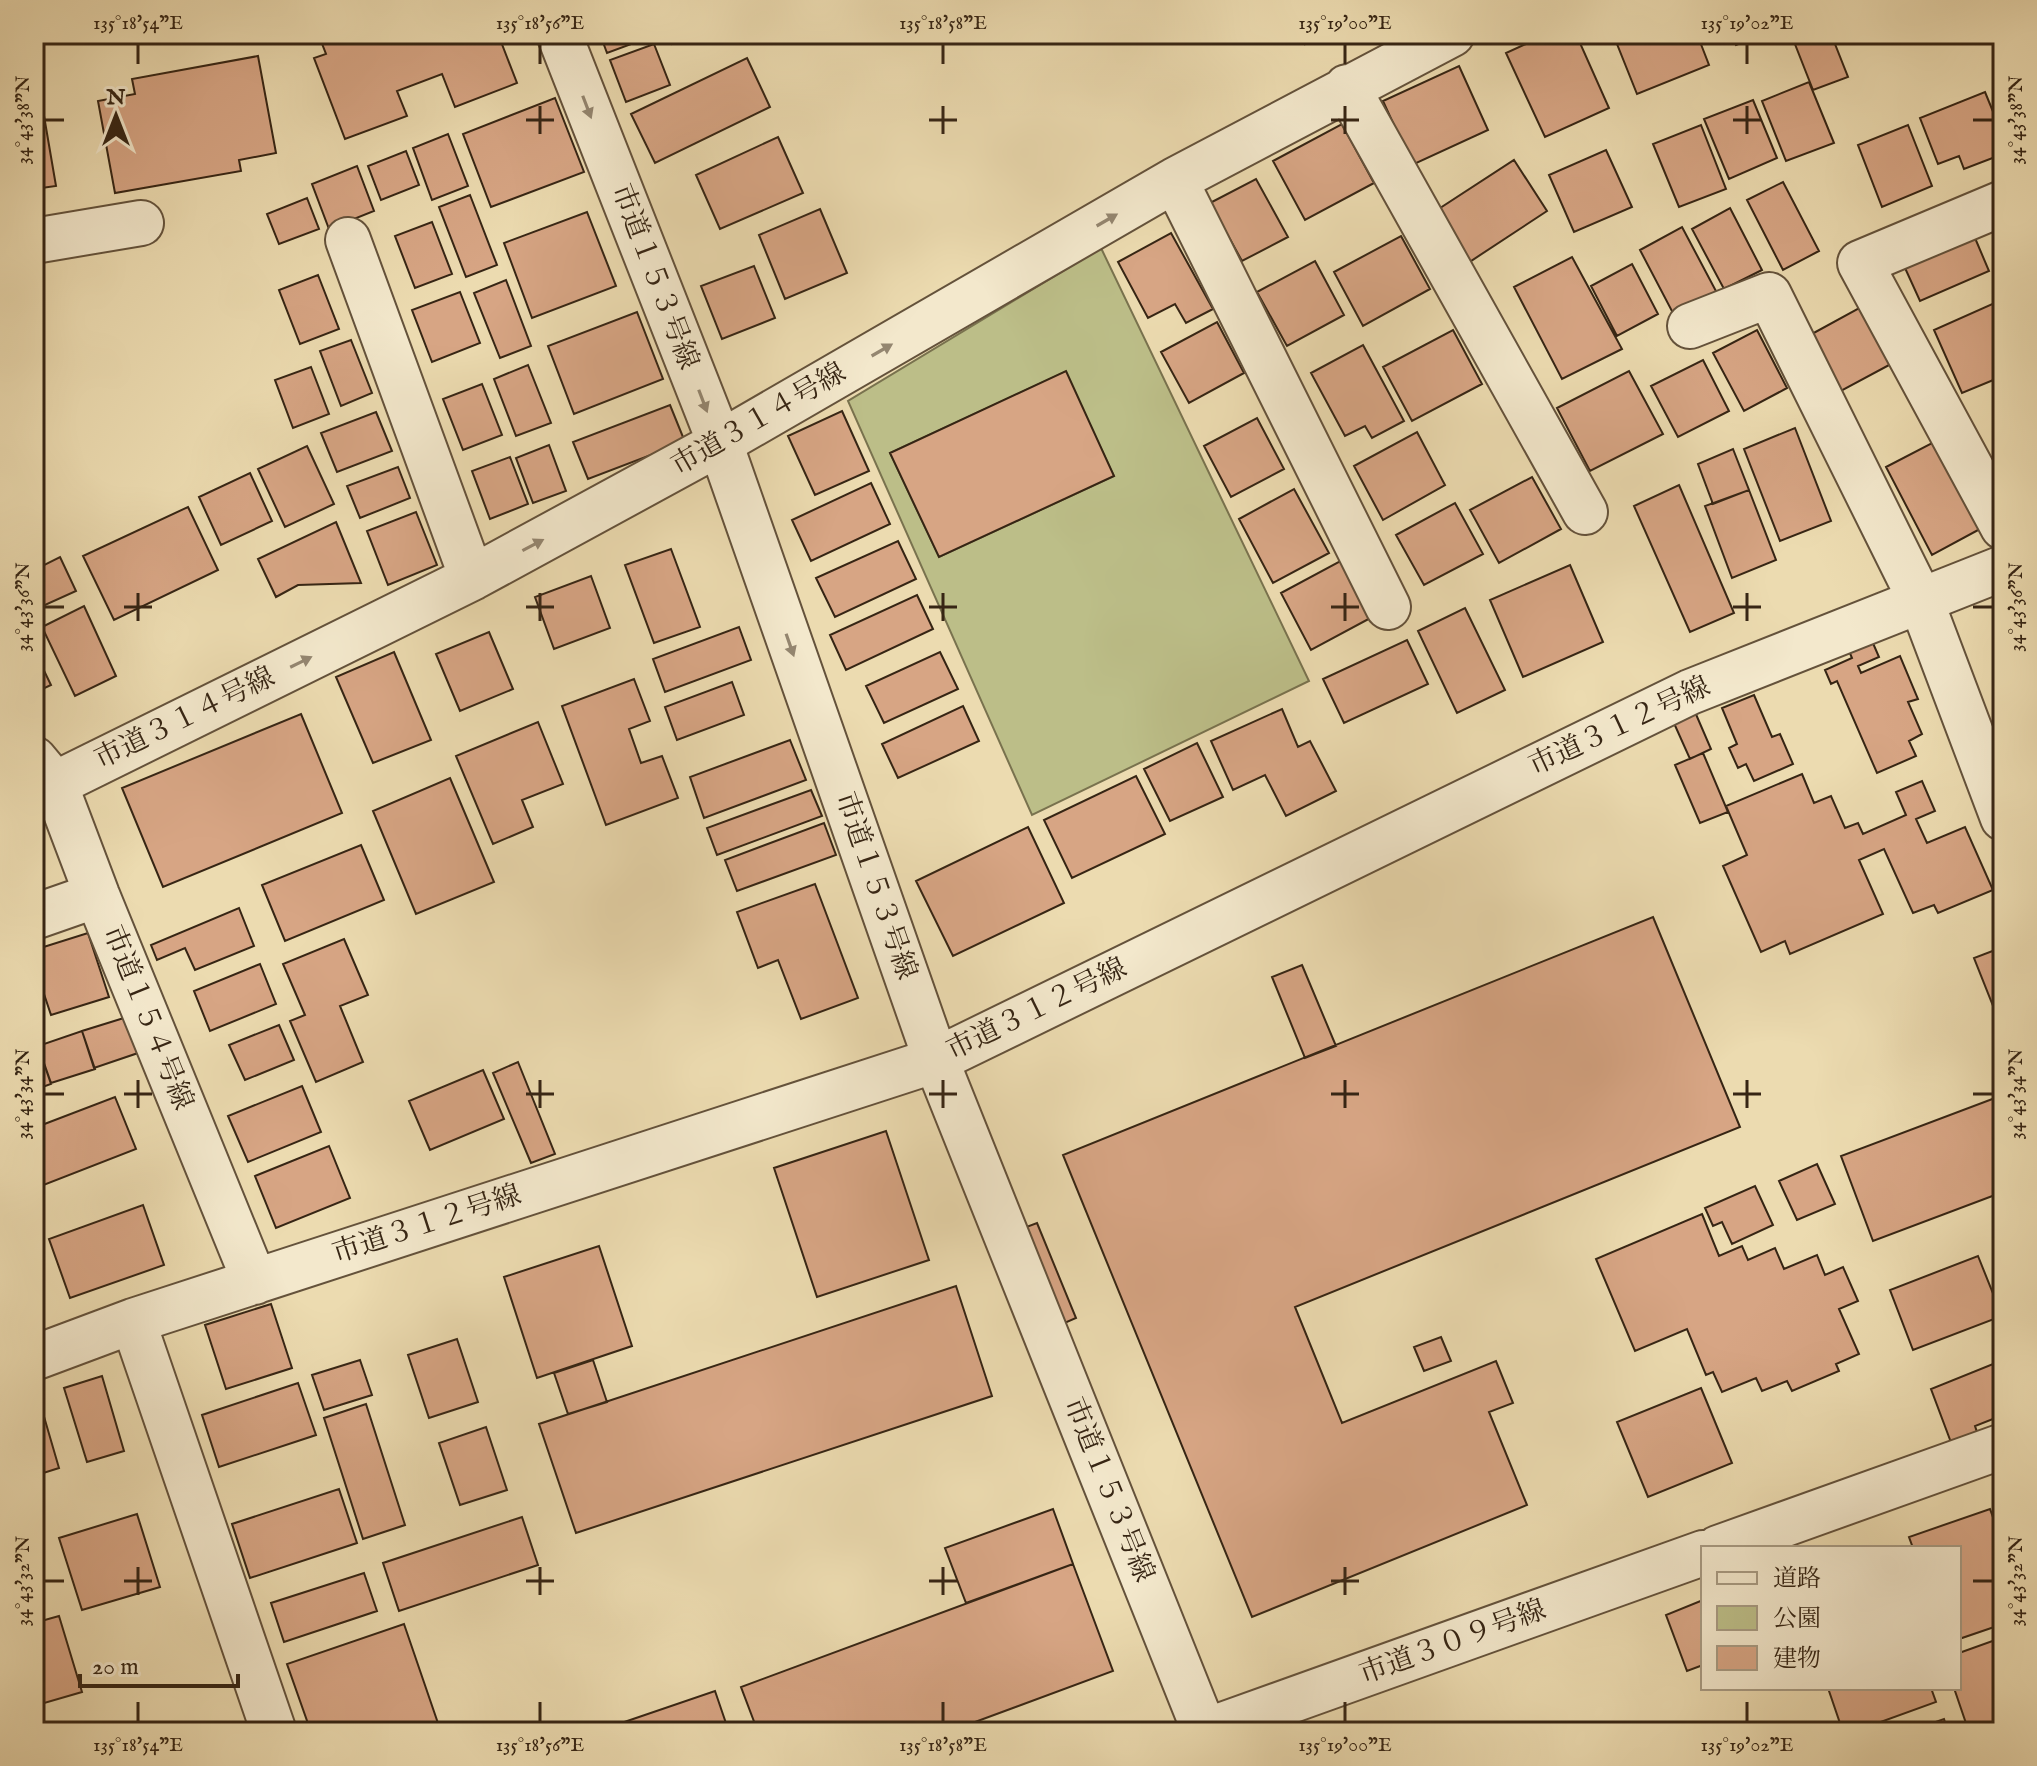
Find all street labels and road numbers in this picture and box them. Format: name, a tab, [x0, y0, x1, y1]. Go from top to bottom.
street label: 市道１５３号線	[603, 179, 705, 375]
street label: 市道３１４号線	[665, 356, 853, 484]
street label: 市道３１４号線	[89, 660, 281, 778]
street label: 市道３１２号線	[1524, 670, 1716, 784]
street label: 市道１５３号線	[827, 788, 923, 984]
street label: 市道１５４号線	[94, 921, 200, 1115]
street label: 市道３１２号線	[941, 951, 1133, 1069]
street label: 市道３１２号線	[328, 1178, 526, 1272]
street label: 市道１５３号線	[1055, 1393, 1161, 1587]
street label: 市道３０９号線	[1355, 1593, 1551, 1693]

